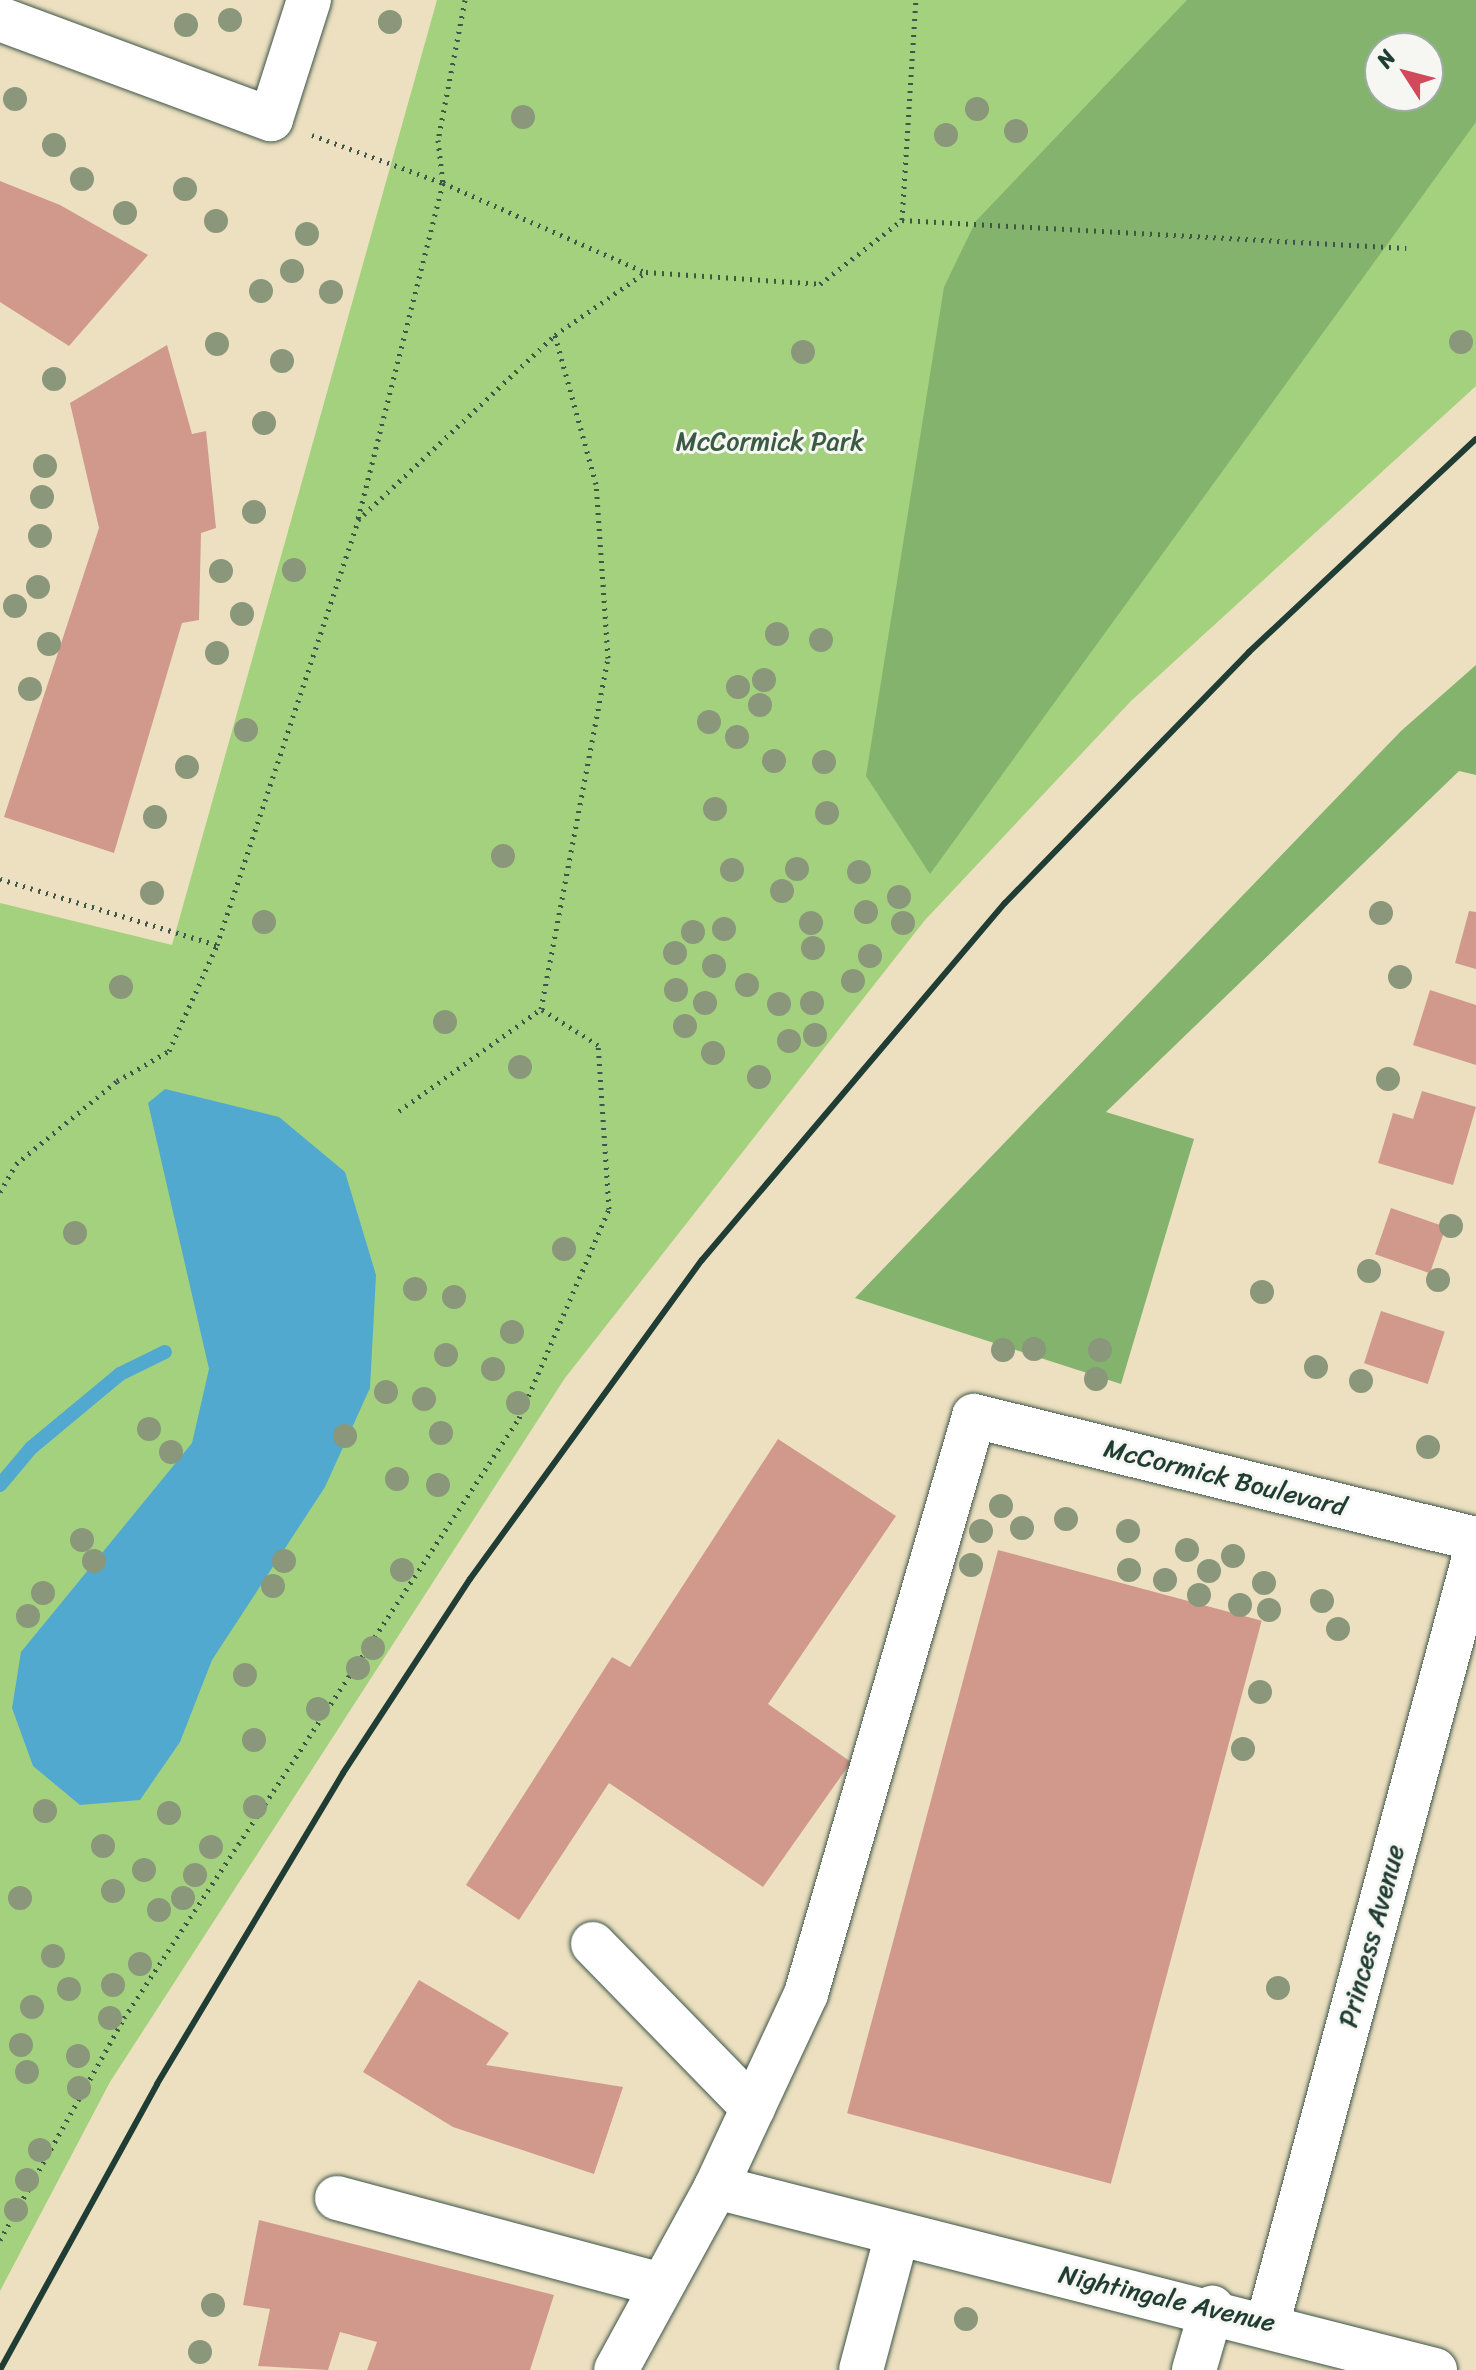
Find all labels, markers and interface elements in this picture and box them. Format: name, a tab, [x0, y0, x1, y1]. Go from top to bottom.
north arrow	[1364, 32, 1444, 112]
text: N	[1366, 41, 1406, 76]
park label: McCormick Park	[676, 426, 864, 458]
street label: McCormick Boulevard	[1101, 1433, 1349, 1523]
street label: Princess Avenue	[1333, 1841, 1411, 2031]
street label: Nightingale Avenue	[1056, 2259, 1278, 2339]

